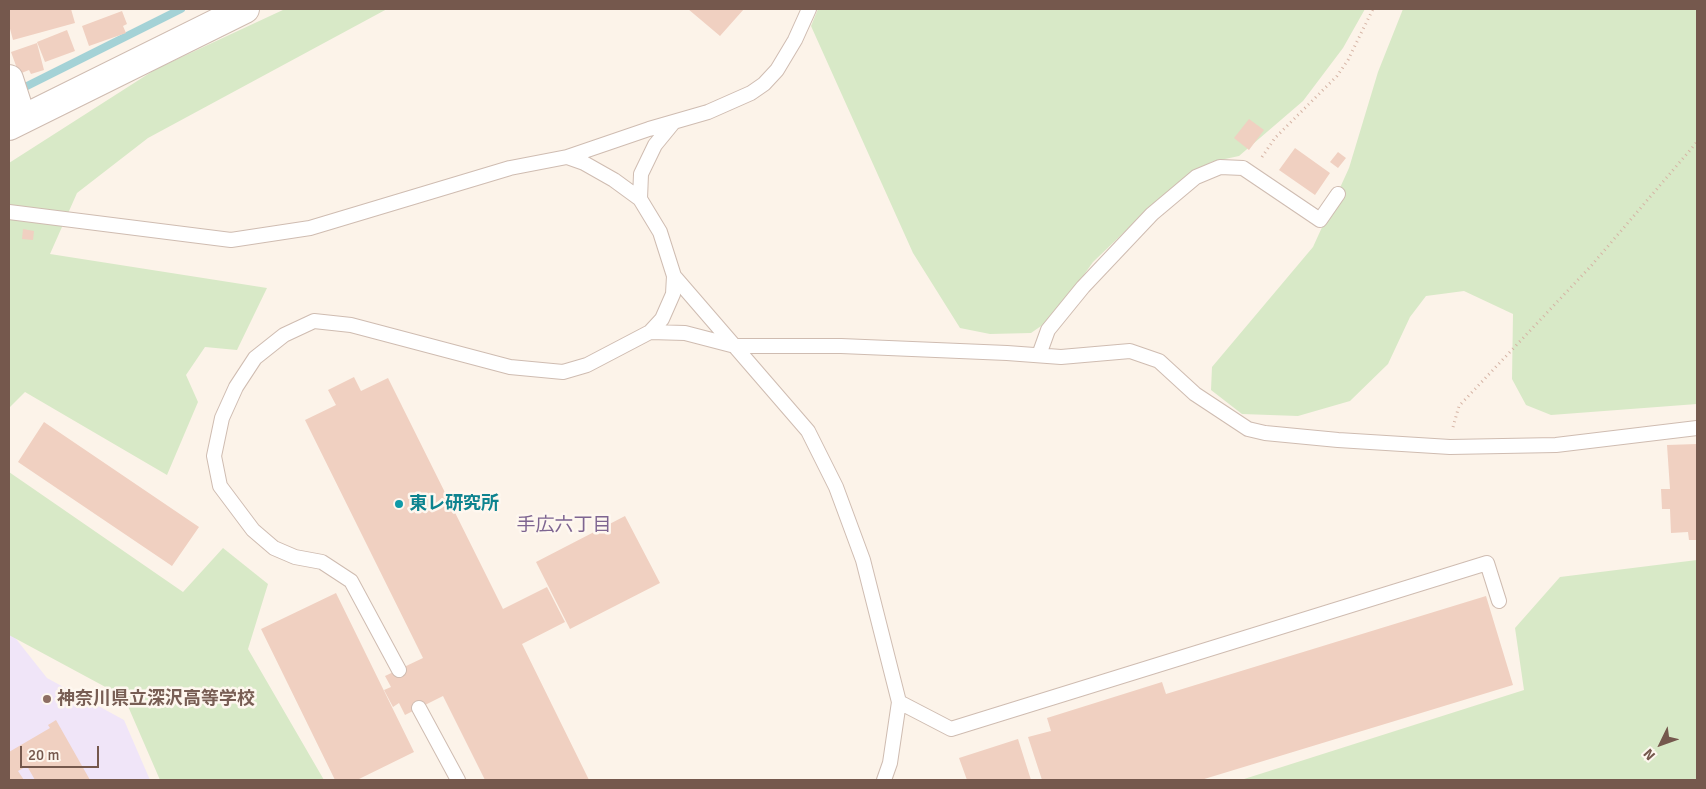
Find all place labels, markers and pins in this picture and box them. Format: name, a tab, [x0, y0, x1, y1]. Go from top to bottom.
place label: 東レ研究所	[409, 493, 499, 515]
marker: 東レ研究所	[393, 498, 405, 510]
place label: 神奈川県立深沢高等学校	[57, 688, 255, 710]
marker: 神奈川県立深沢高等学校	[41, 693, 53, 705]

